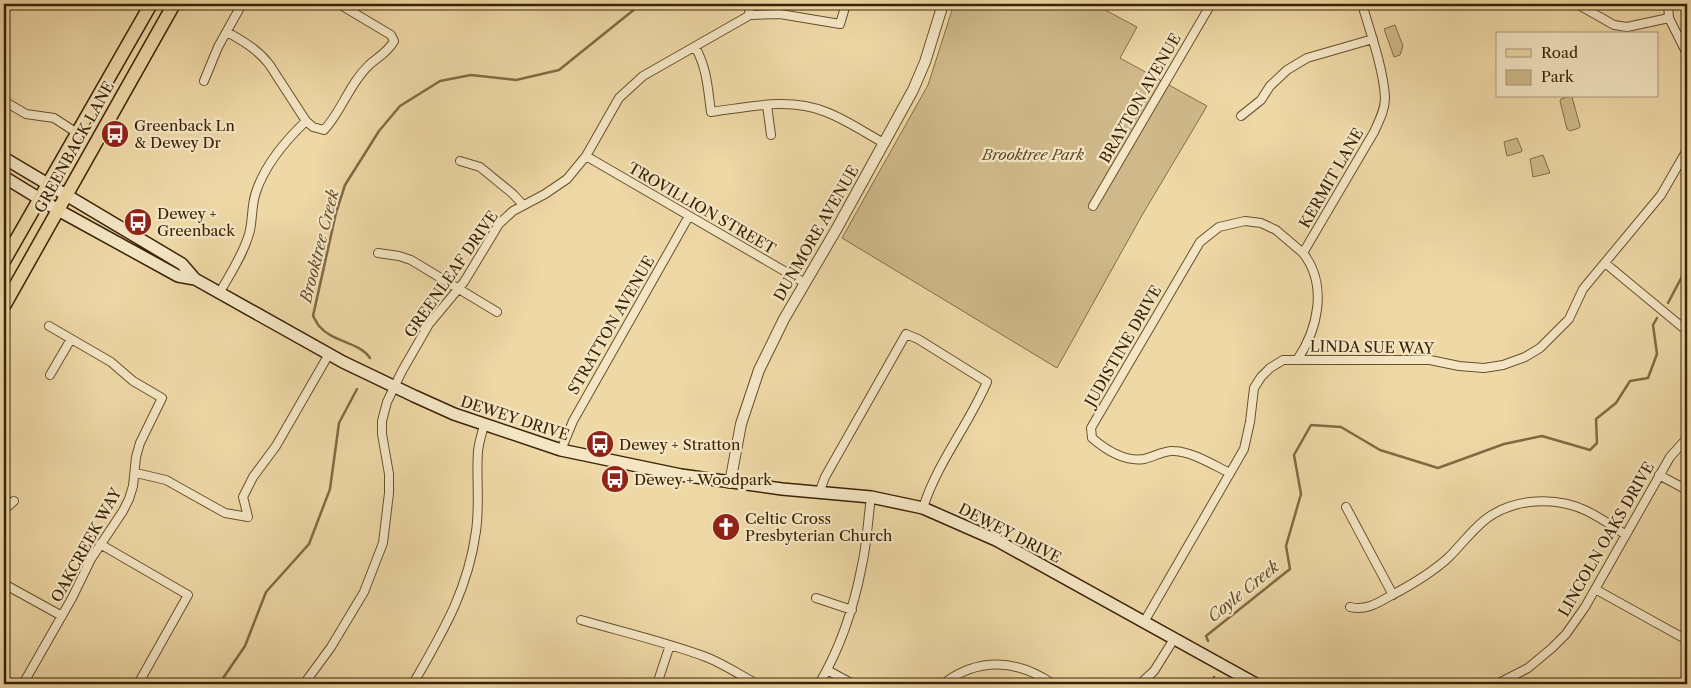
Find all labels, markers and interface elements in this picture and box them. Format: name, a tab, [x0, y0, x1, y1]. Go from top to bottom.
street label: BRAYTON AVENUE	[1095, 30, 1185, 166]
legend	[1496, 32, 1658, 98]
text: Road	[1541, 43, 1578, 62]
text: Park	[1541, 67, 1575, 86]
street label: GREENBACK LANE	[30, 78, 118, 216]
place label: Greenback Ln & Dewey Dr	[134, 116, 235, 152]
bus stop icon: Greenback Ln & Dewey Dr	[100, 119, 130, 149]
street label: KERMIT LANE	[1295, 125, 1367, 231]
park label: Brooktree Park	[981, 145, 1084, 164]
street label: TROVILLION STREET	[625, 158, 780, 258]
street label: DUNMORE AVENUE	[769, 162, 863, 304]
water label: Brooktree Creek	[295, 187, 343, 307]
place label: Dewey + Greenback	[157, 204, 236, 240]
bus stop icon: Dewey + Greenback	[123, 207, 153, 237]
street label: GREENLEAF DRIVE	[400, 207, 502, 341]
street label: STRATTON AVENUE	[563, 252, 659, 398]
street label: JUDISTINE DRIVE	[1080, 282, 1165, 412]
street label: LINDA SUE WAY	[1310, 336, 1435, 358]
street label: DEWEY DRIVE	[458, 392, 572, 444]
bus stop icon: Dewey + Stratton	[585, 429, 615, 459]
place label: Dewey + Stratton	[619, 435, 741, 454]
street label: LINCOLN OAKS DRIVE	[1554, 458, 1658, 620]
bus stop icon: Dewey + Woodpark	[600, 464, 630, 494]
place label: Dewey + Woodpark	[634, 470, 773, 489]
street label: OAKCREEK WAY	[47, 484, 125, 605]
street label: DEWEY DRIVE	[955, 499, 1065, 567]
place label: Celtic Cross Presbyterian Church	[745, 509, 893, 545]
church icon: Celtic Cross Presbyterian Church	[711, 512, 741, 542]
water label: Coyle Creek	[1203, 556, 1283, 626]

